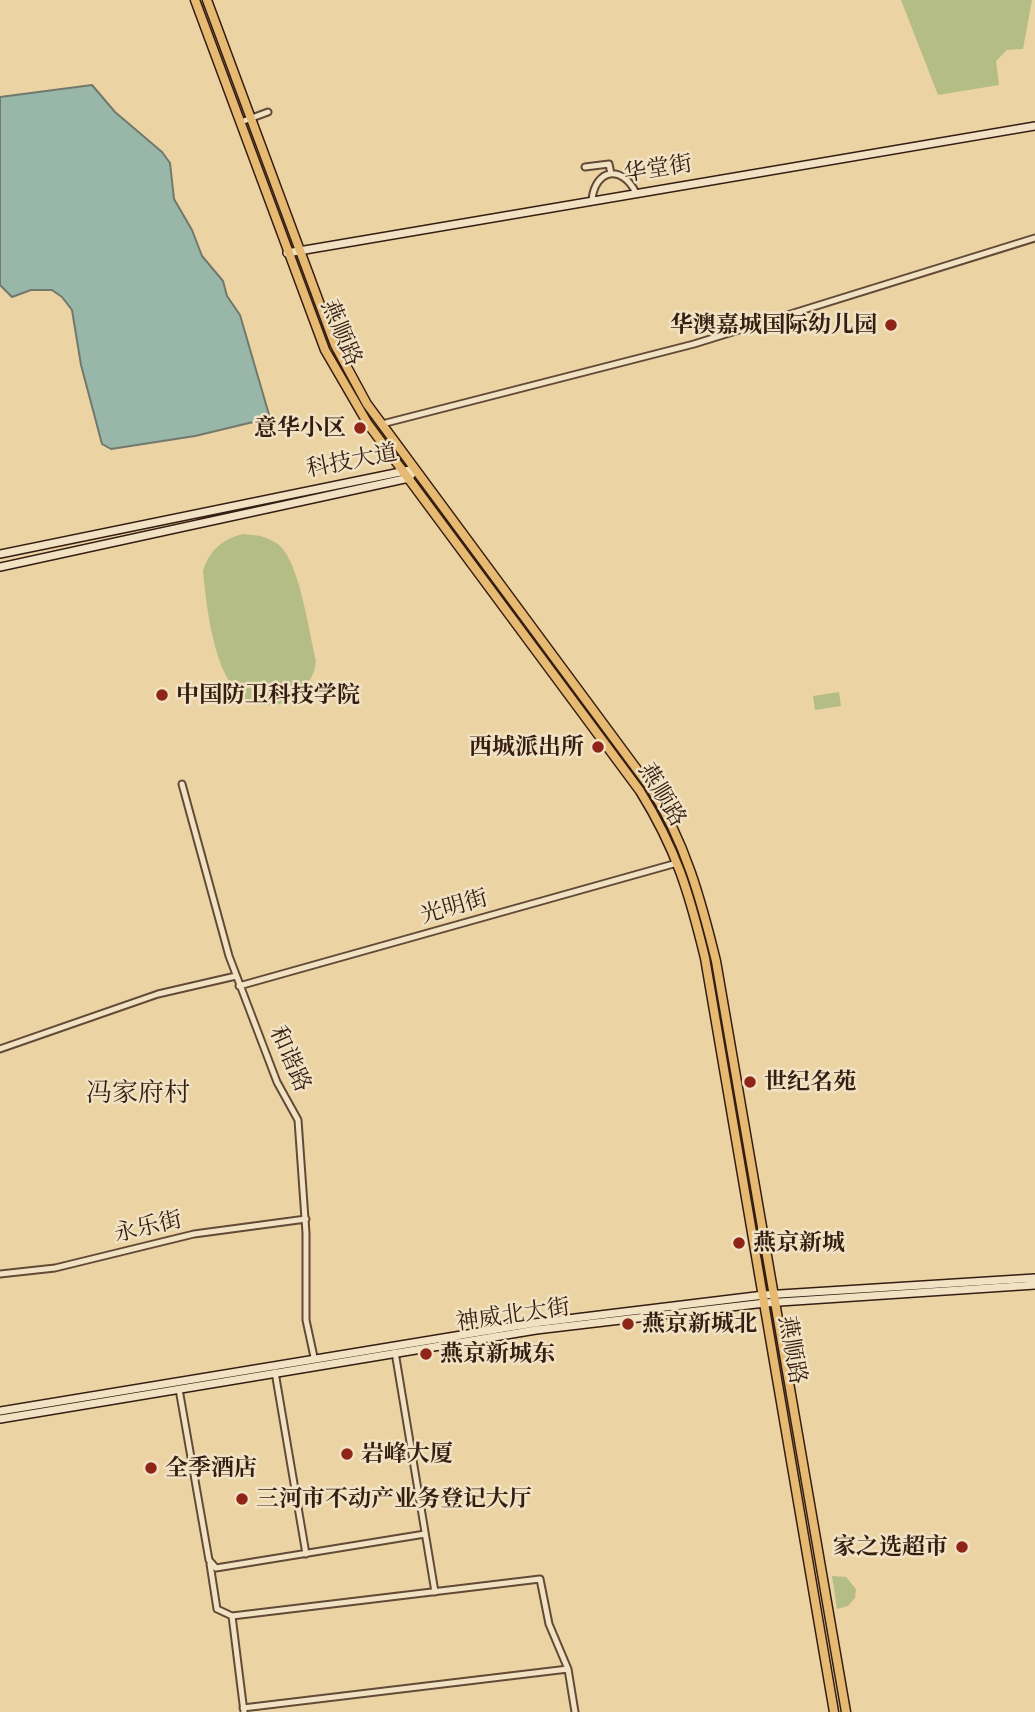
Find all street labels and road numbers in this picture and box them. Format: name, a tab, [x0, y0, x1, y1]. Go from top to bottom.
street label: 华堂街	[622, 150, 694, 188]
street label: 燕顺路	[315, 296, 367, 370]
street label: 科技大道	[304, 439, 400, 483]
street label: 燕顺路	[632, 758, 692, 832]
street label: 光明街	[417, 884, 491, 930]
street label: 和谐路	[263, 1022, 317, 1096]
street label: 永乐街	[111, 1206, 185, 1248]
street label: 神威北大街	[454, 1293, 572, 1337]
street label: 燕顺路	[772, 1314, 812, 1386]

